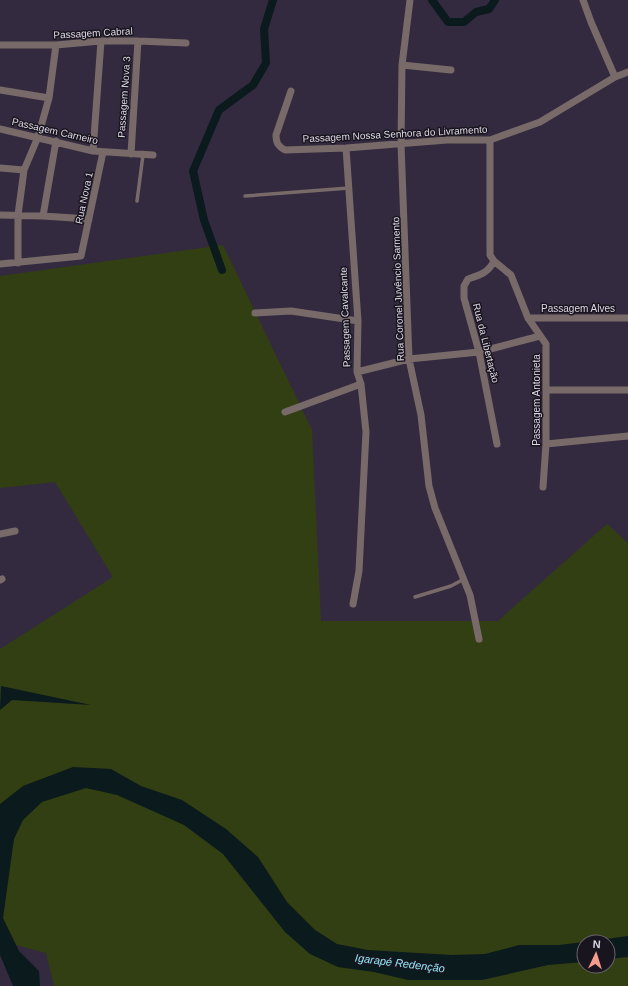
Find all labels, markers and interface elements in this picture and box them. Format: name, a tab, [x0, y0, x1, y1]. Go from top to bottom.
street label: Passagem Cabral	[53, 25, 133, 41]
street label: Passagem Nova 3	[116, 55, 132, 138]
street label: Passagem Carneiro	[11, 116, 100, 146]
street label: Passagem Nossa Senhora do Livramento	[302, 124, 488, 144]
street label: Rua Nova 1	[73, 171, 95, 225]
street label: Rua Coronel Juvêncio Sarmento	[390, 216, 406, 361]
street label: Passagem Cavalcante	[338, 266, 352, 367]
street label: Rua da Libertação	[471, 302, 501, 384]
street label: Passagem Alves	[541, 303, 615, 314]
street label: Passagem Antonieta	[531, 354, 542, 446]
north arrow	[576, 934, 616, 974]
text: N	[592, 938, 601, 950]
water label: Igarapé Redenção	[354, 952, 446, 974]

